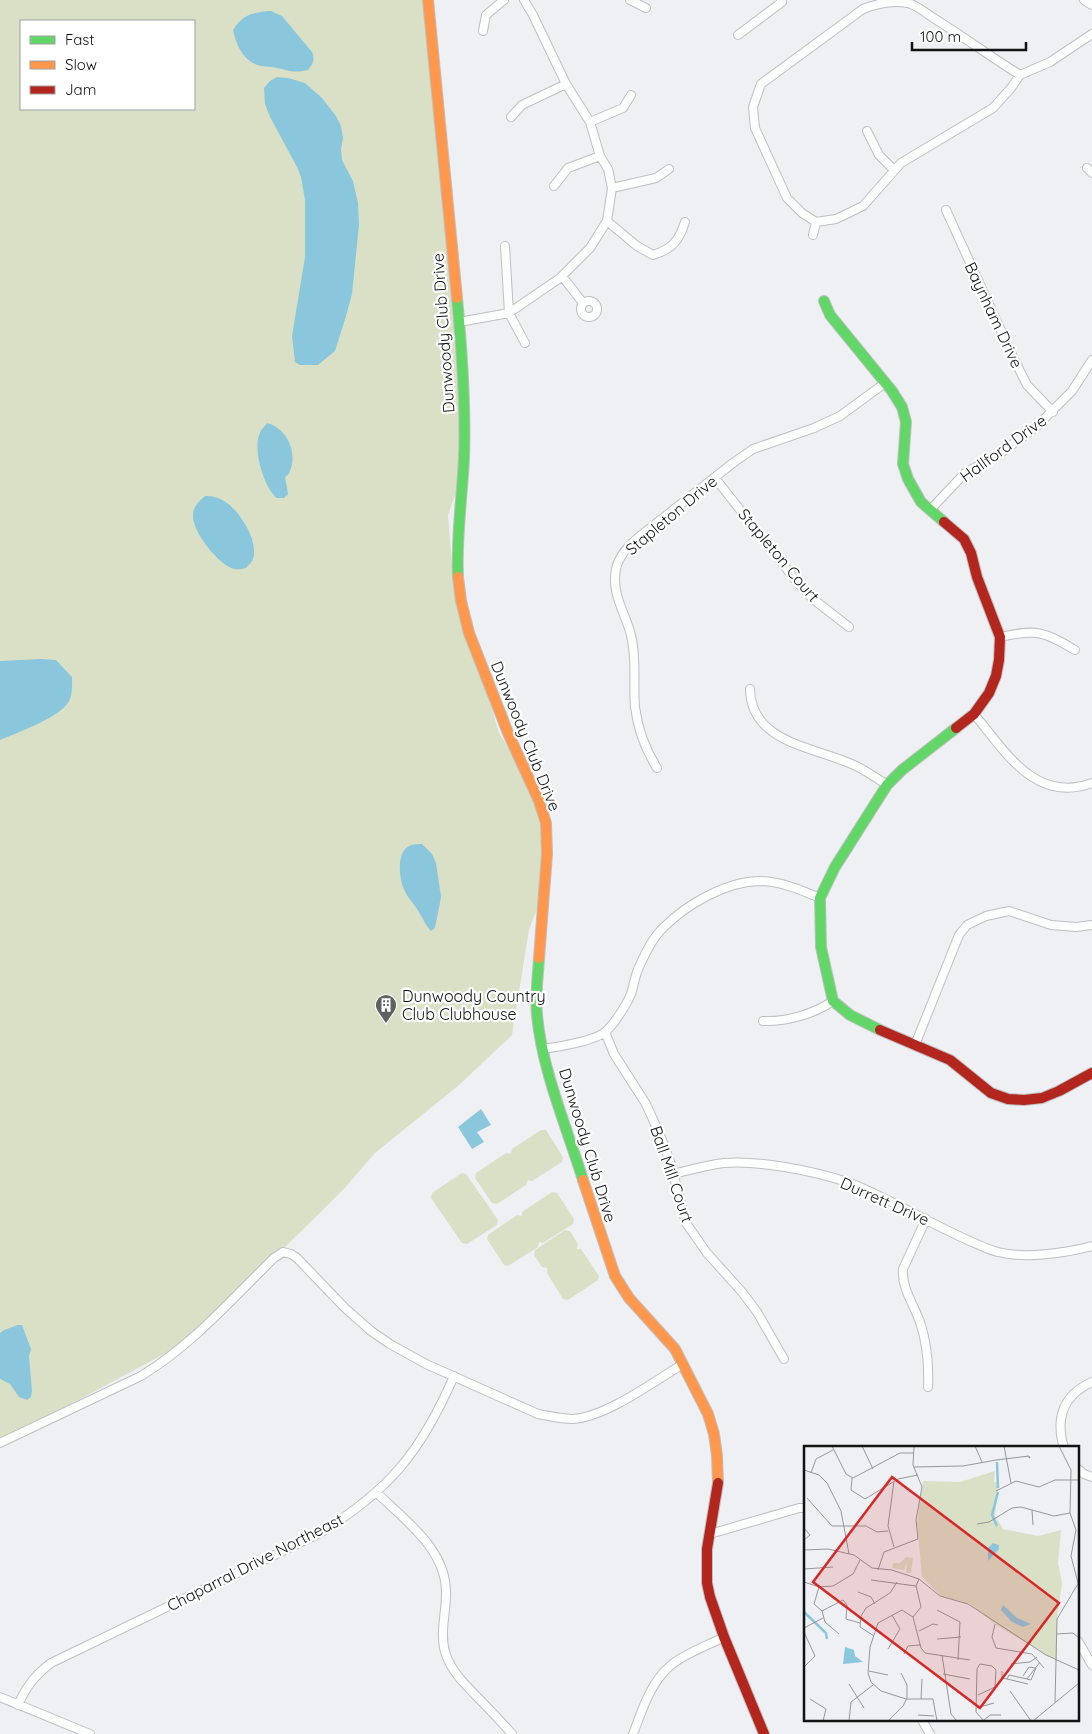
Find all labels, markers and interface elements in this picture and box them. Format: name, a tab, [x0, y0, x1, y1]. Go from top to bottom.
legend	[20, 20, 195, 110]
scale bar	[912, 20, 1026, 52]
text: 100 m	[920, 27, 961, 46]
text: Fast	[65, 30, 94, 49]
text: Slow	[65, 55, 97, 74]
text: Jam	[65, 80, 96, 99]
street label: Dunwoody Club Drive	[427, 252, 459, 414]
street label: Baynham Drive	[961, 259, 1027, 371]
street label: Hallford Drive	[956, 410, 1050, 486]
street label: Stapleton Drive	[621, 471, 721, 559]
street label: Stapleton Court	[734, 504, 824, 606]
street label: Dunwoody Club Drive	[487, 658, 565, 814]
place label: Dunwoody Country Club Clubhouse	[402, 986, 546, 1024]
building icon: Dunwoody Country Club Clubhouse	[374, 993, 398, 1024]
street label: Dunwoody Club Drive	[555, 1066, 621, 1224]
street label: Ball Mill Court	[646, 1123, 698, 1225]
street label: Durrett Drive	[837, 1172, 933, 1230]
inset map	[804, 1446, 1080, 1722]
street label: Chaparral Drive Northeast	[164, 1509, 346, 1615]

